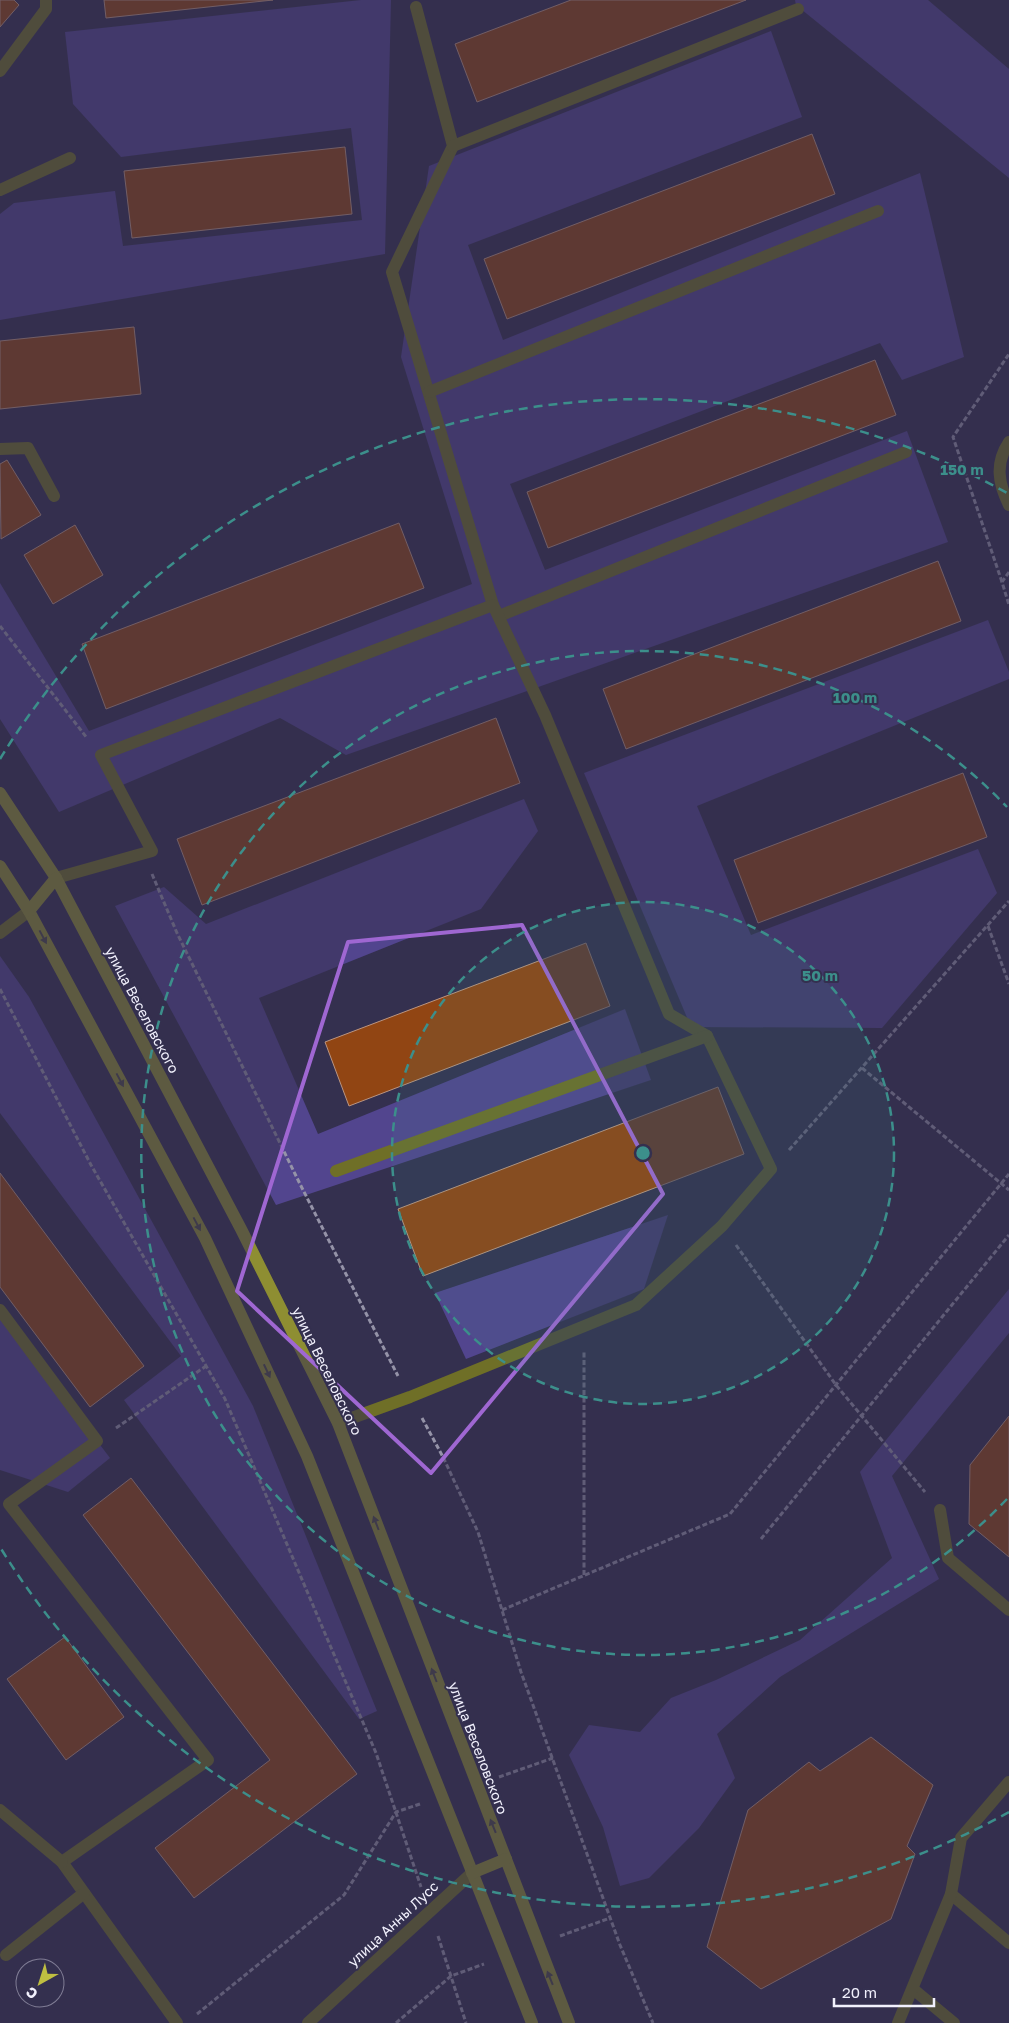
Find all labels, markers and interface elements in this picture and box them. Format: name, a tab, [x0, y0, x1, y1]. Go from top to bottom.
text: 150 m	[940, 460, 984, 478]
text: 100 m	[833, 688, 877, 706]
one-way arrow	[39, 931, 48, 944]
street label: улица Веселовского	[102, 944, 183, 1076]
text: 50 m	[802, 966, 838, 984]
one-way arrow	[116, 1073, 124, 1088]
centre of rings	[634, 1144, 652, 1162]
one-way arrow	[193, 1216, 201, 1231]
street label: улица Веселовского	[289, 1304, 366, 1438]
one-way arrow	[262, 1363, 271, 1378]
one-way arrow	[372, 1515, 379, 1530]
one-way arrow	[430, 1667, 437, 1682]
street label: улица Веселовского	[445, 1679, 512, 1817]
one-way arrow	[489, 1818, 497, 1833]
street label: улица Анны Лусс	[344, 1877, 442, 1970]
north arrow	[15, 1958, 65, 2008]
one-way arrow	[546, 1971, 554, 1985]
scale bar	[834, 1976, 934, 2008]
text: 20 m	[842, 1983, 877, 2001]
text: С	[22, 1984, 41, 2003]

